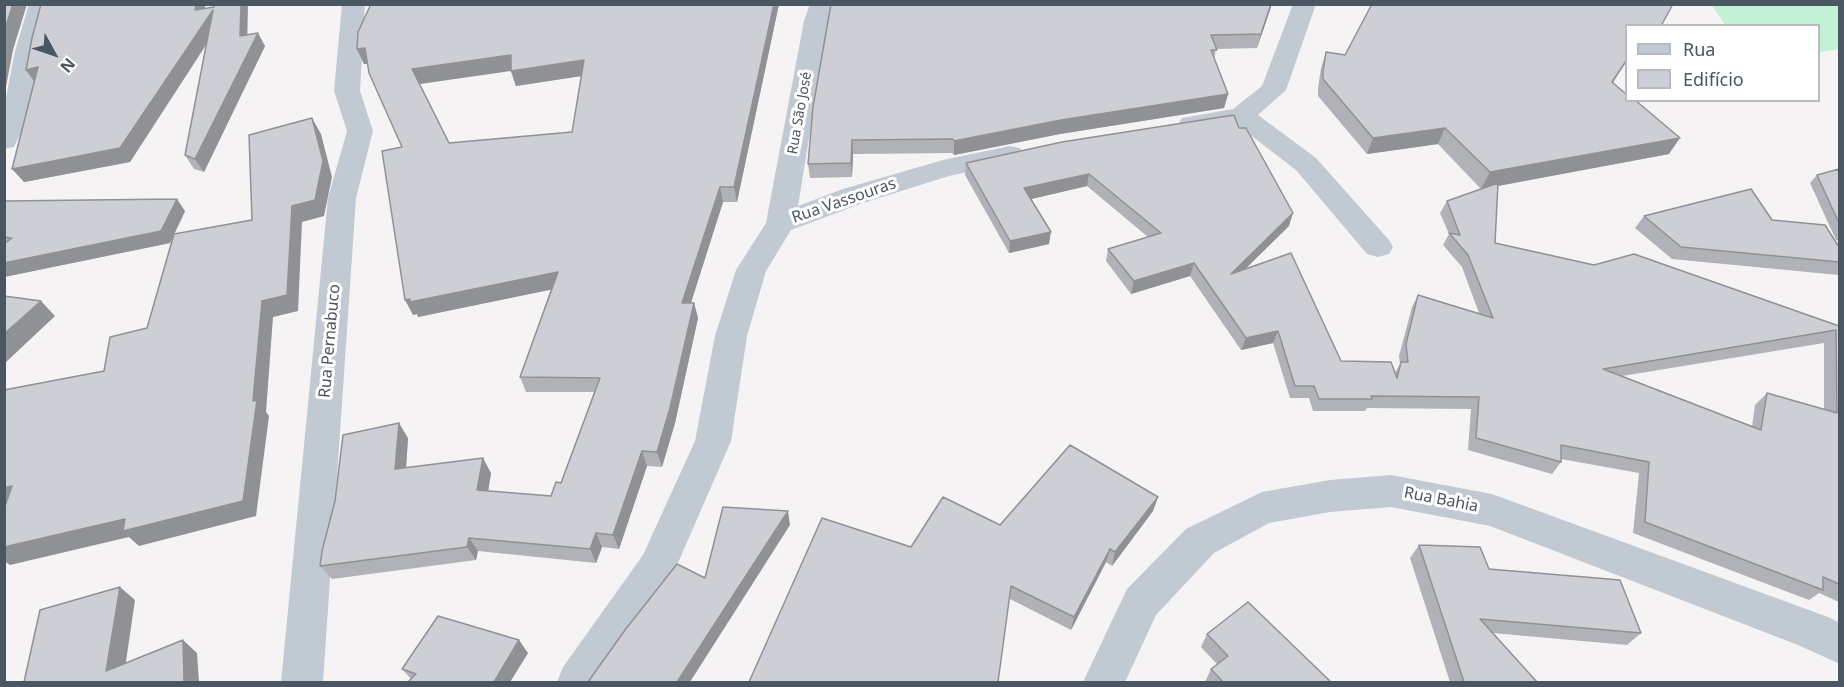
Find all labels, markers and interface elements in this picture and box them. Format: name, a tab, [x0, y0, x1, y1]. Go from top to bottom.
north arrow	[24, 24, 84, 84]
legend	[1625, 24, 1820, 102]
text: Rua	[1683, 37, 1715, 61]
text: N	[55, 54, 80, 78]
text: Edifício	[1683, 67, 1744, 91]
street label: Rua São José	[784, 70, 816, 156]
street label: Rua Vassouras	[789, 174, 899, 228]
street label: Rua Pernabuco	[315, 283, 345, 399]
street label: Rua Bahia	[1402, 483, 1480, 517]

